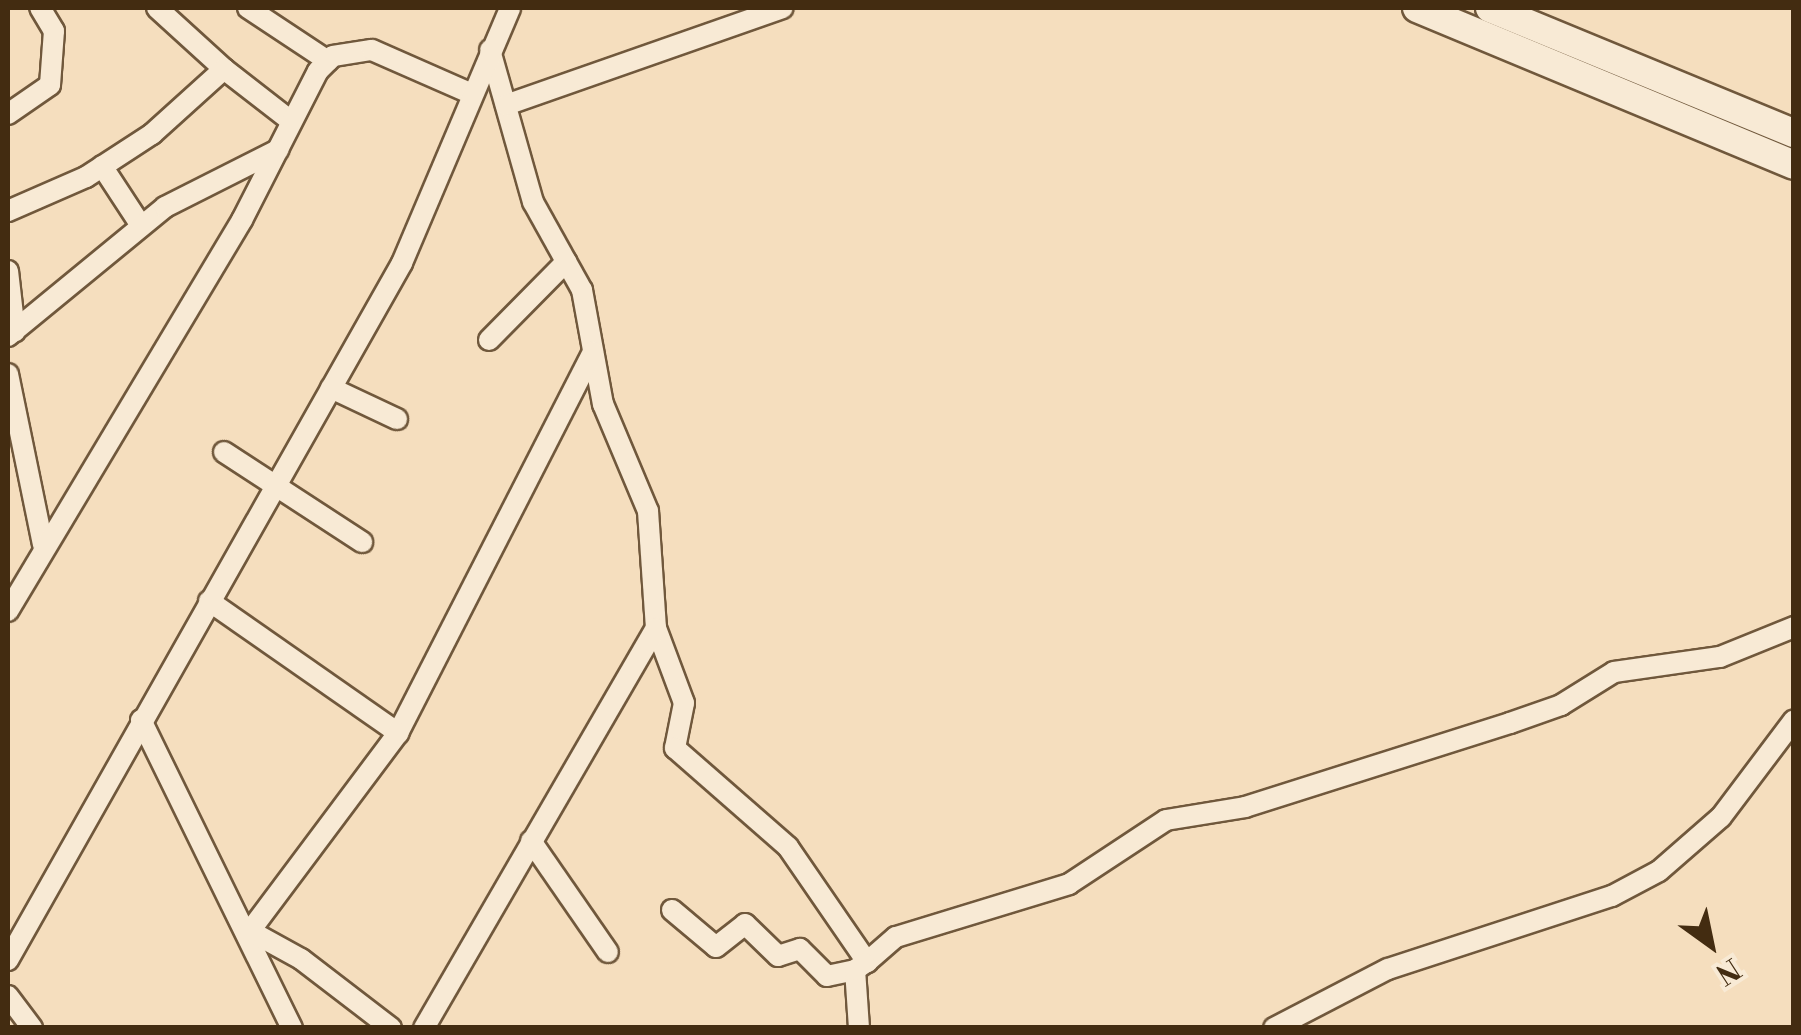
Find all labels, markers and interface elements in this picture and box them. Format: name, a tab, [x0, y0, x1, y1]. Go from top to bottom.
north arrow	[1661, 895, 1761, 995]
text: N	[1709, 950, 1746, 991]

